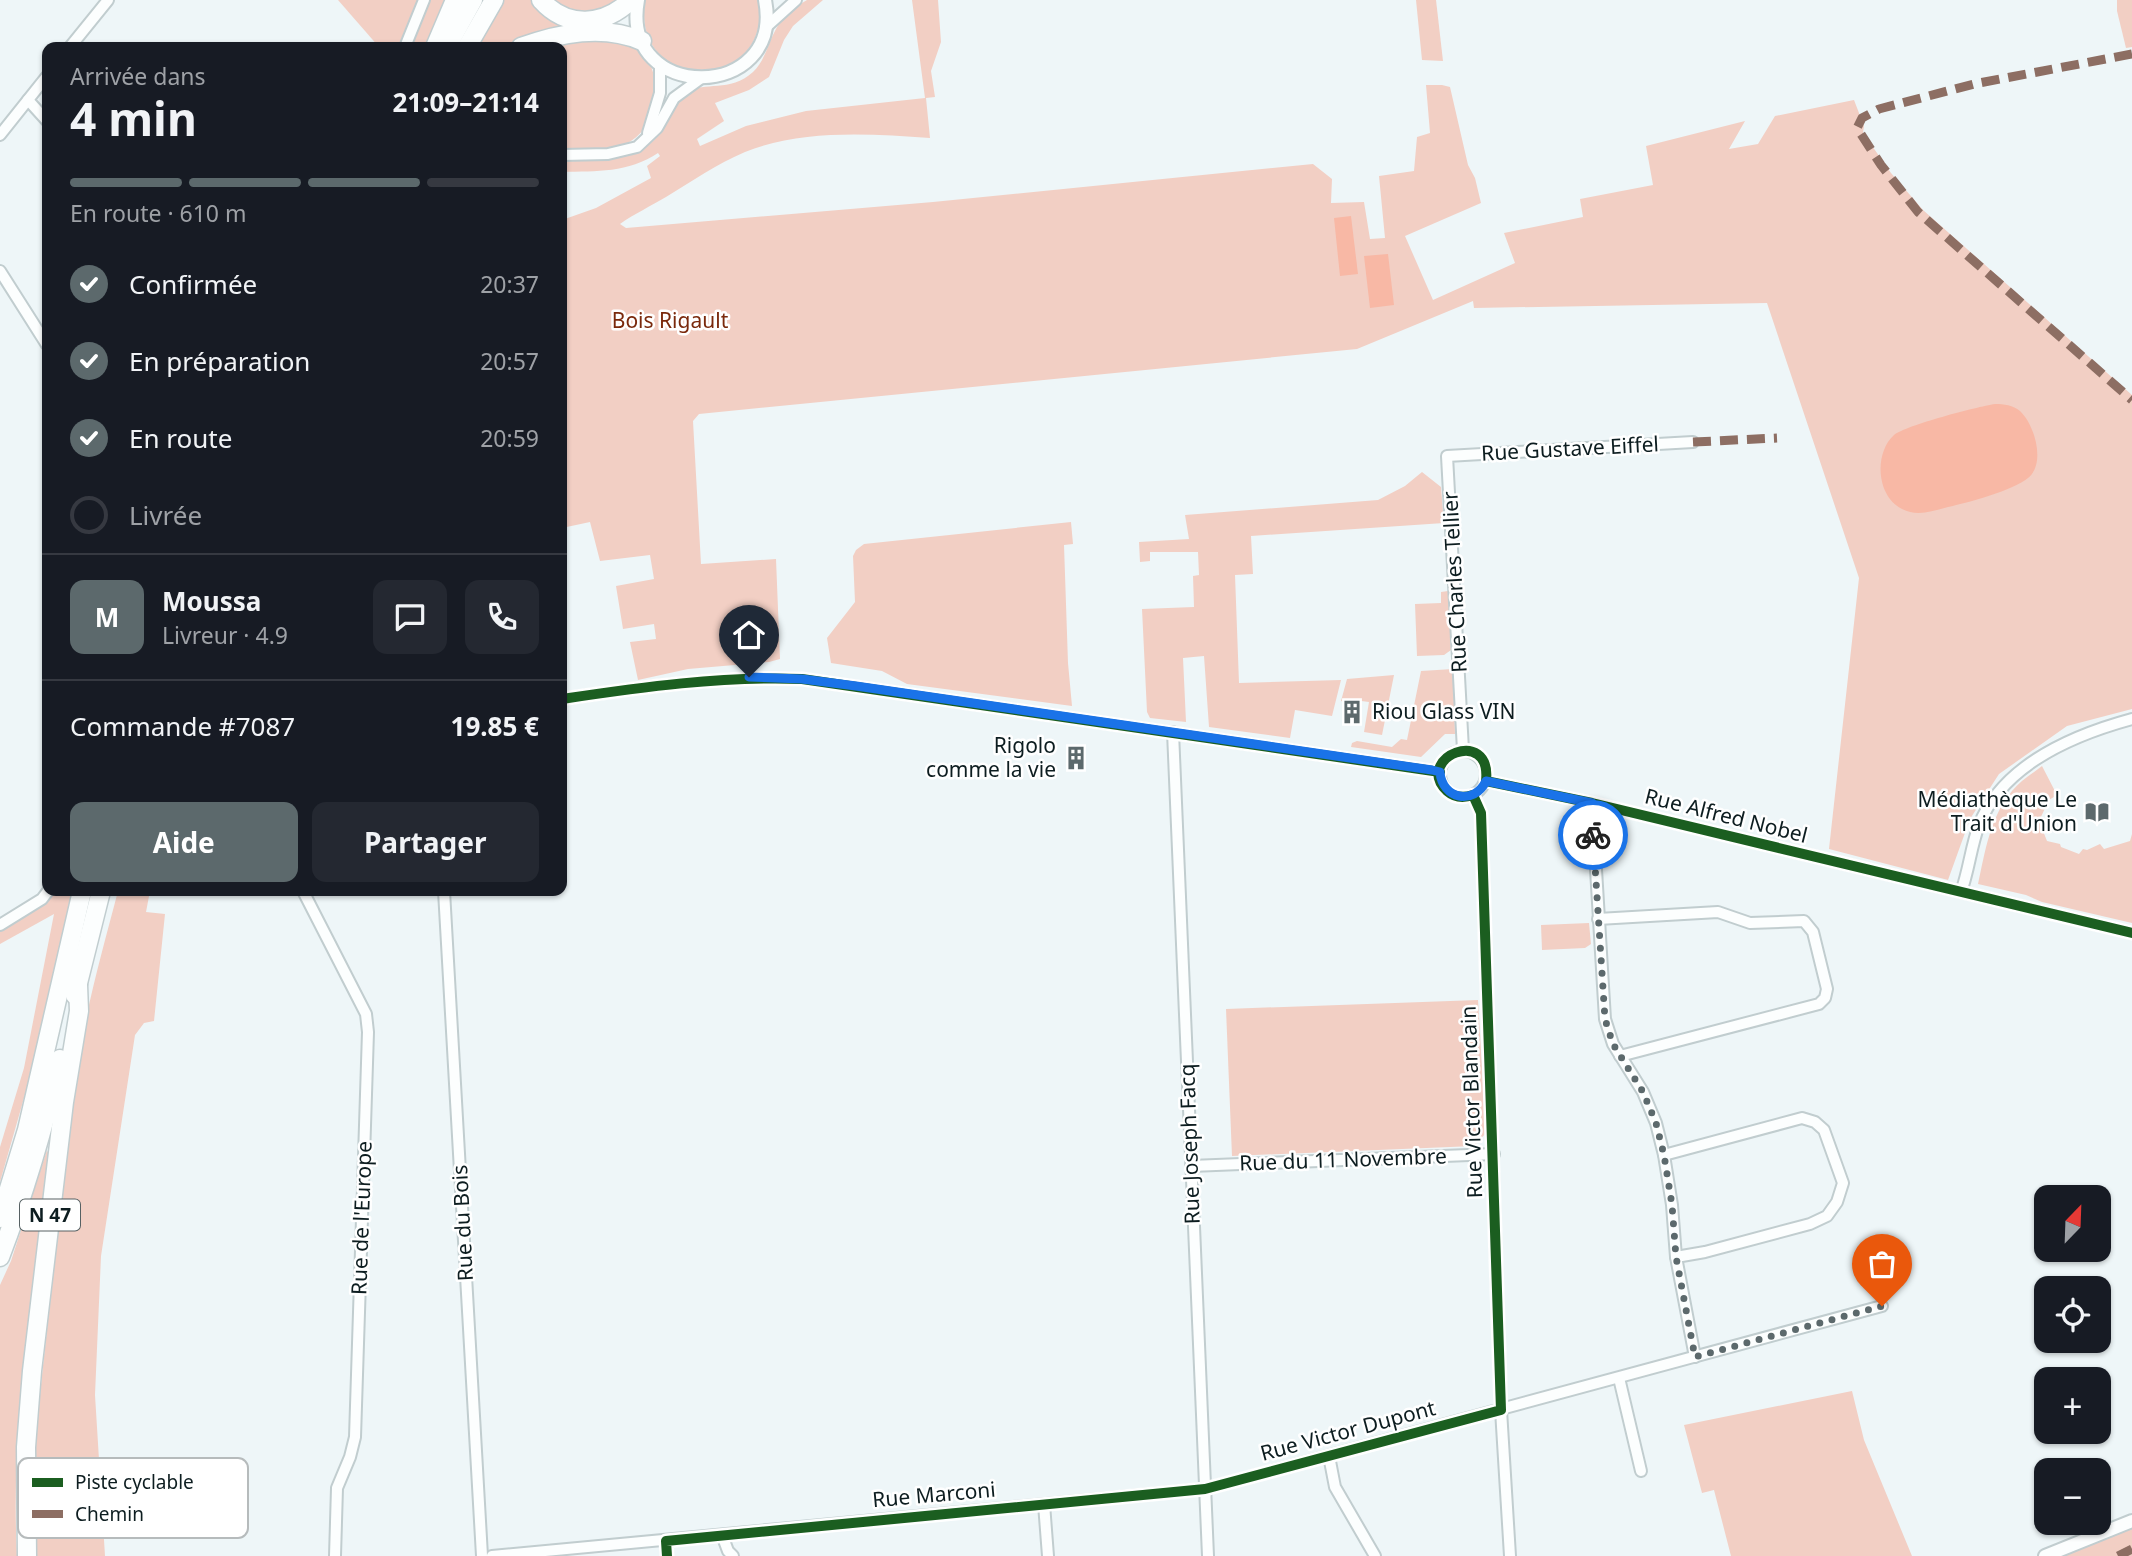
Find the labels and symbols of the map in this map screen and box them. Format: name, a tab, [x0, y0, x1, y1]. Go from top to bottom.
park label: Bois Rigault	[612, 306, 729, 334]
street label: Rue Gustave Eiffel	[1480, 429, 1659, 467]
street label: Rue Charles Tellier	[1435, 490, 1473, 673]
pin	[719, 605, 779, 677]
place label: Riou Glass VIN	[1372, 697, 1515, 725]
building icon: Riou Glass VIN	[1338, 698, 1366, 726]
place label: Rigolo comme la vie	[926, 731, 1056, 783]
building icon: Rigolo comme la vie	[1062, 744, 1090, 772]
street label: Rue Alfred Nobel	[1642, 781, 1811, 849]
place label: Médiathèque Le Trait d'Union	[1918, 785, 2077, 837]
library icon: Médiathèque Le Trait d'Union	[2083, 798, 2111, 826]
courier	[1558, 800, 1628, 870]
street label: Rue Victor Blandain	[1454, 1005, 1488, 1199]
street label: Rue Joseph Facq	[1172, 1063, 1206, 1225]
street label: Rue de l'Europe	[344, 1140, 378, 1295]
street label: Rue du 11 Novembre	[1239, 1141, 1447, 1177]
street label: Rue du Bois	[445, 1164, 479, 1282]
north arrow	[2034, 1185, 2110, 1262]
road number: N 47	[20, 1200, 80, 1231]
pin	[1852, 1234, 1912, 1306]
street label: Rue Victor Dupont	[1257, 1393, 1439, 1467]
legend	[18, 1458, 248, 1538]
text: Piste cyclable	[75, 1469, 194, 1495]
street label: Rue Marconi	[871, 1475, 997, 1513]
text: Chemin	[75, 1501, 144, 1527]

